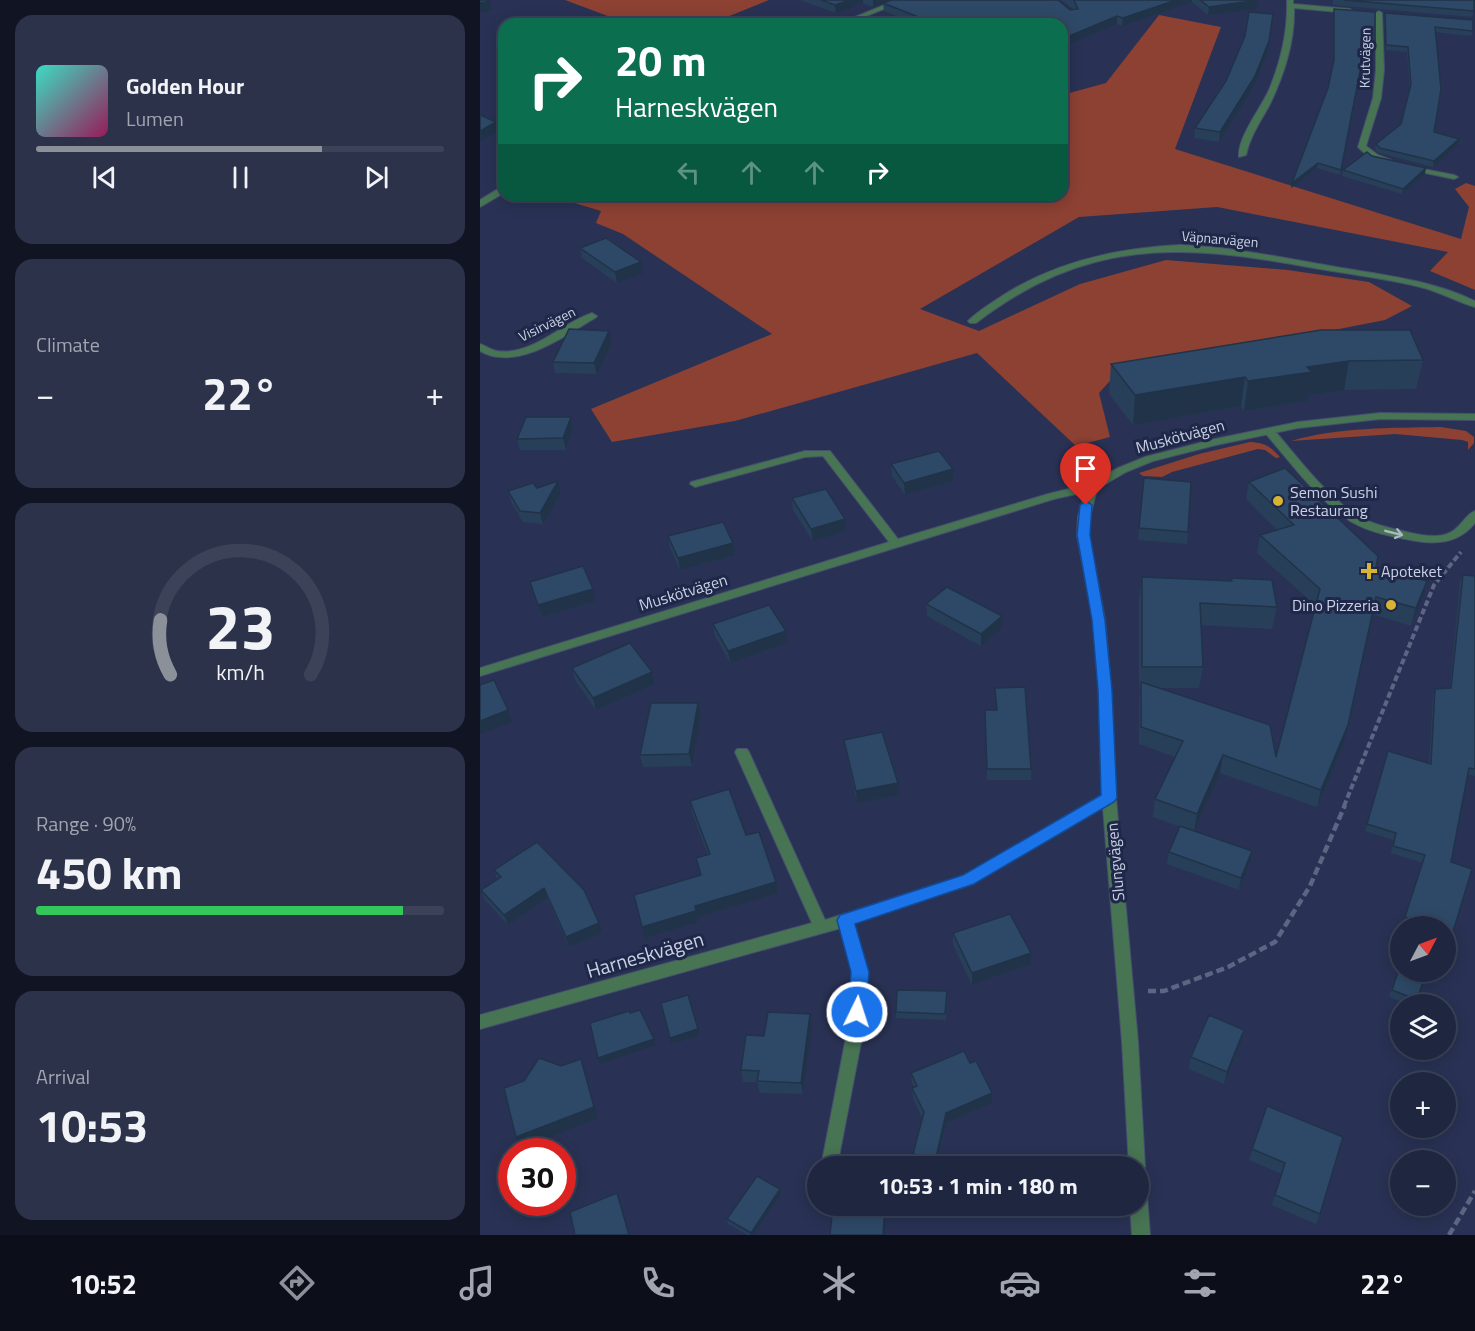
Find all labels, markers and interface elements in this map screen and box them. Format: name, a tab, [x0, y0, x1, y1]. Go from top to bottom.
text: 20 m	[615, 28, 707, 92]
street label: Krutvägen	[1353, 28, 1376, 88]
icon: right	[516, 42, 594, 120]
text: Golden Hour	[126, 69, 244, 103]
text: Harneskvägen	[615, 86, 778, 127]
text: Lumen	[126, 103, 184, 134]
icon: left	[672, 156, 705, 189]
icon: ahead	[735, 156, 768, 189]
icon: ahead	[798, 156, 831, 189]
icon: right	[861, 156, 894, 189]
icon: previous	[88, 161, 121, 194]
icon: pause	[224, 161, 257, 194]
icon: next	[360, 161, 393, 194]
street label: Väpnarvägen	[1181, 225, 1259, 252]
street label: Visirvägen	[515, 301, 579, 346]
text: Climate	[36, 329, 100, 360]
text: 22°	[202, 359, 278, 427]
text: −	[36, 369, 54, 419]
text: +	[426, 369, 444, 419]
street label: Muskötvägen	[1133, 413, 1227, 459]
pin	[1060, 443, 1111, 505]
icon: arrive	[1069, 452, 1102, 485]
place label: Semon Sushi Restaurang	[1290, 480, 1377, 522]
marker: Semon Sushi Restaurang	[1271, 494, 1285, 508]
one-way arrow	[1384, 527, 1403, 539]
place label: Apoteket	[1381, 559, 1443, 583]
marker: Apoteket	[1362, 564, 1376, 578]
street label: Muskötvägen	[636, 567, 730, 617]
text: 23	[205, 578, 275, 673]
place label: Dino Pizzeria	[1292, 593, 1379, 617]
marker: Dino Pizzeria	[1384, 598, 1398, 612]
text: km/h	[216, 656, 264, 688]
text: Range · 90%	[36, 808, 136, 839]
street label: Slungvägen	[1100, 822, 1130, 902]
text: 450 km	[36, 838, 182, 906]
north arrow	[1390, 916, 1456, 982]
map controls	[1390, 916, 1456, 1216]
street label: Harneskvägen	[583, 923, 707, 986]
position arrow	[825, 980, 889, 1044]
button: layers	[1390, 994, 1456, 1060]
text: Arrival	[36, 1061, 90, 1092]
button: +	[1390, 1072, 1456, 1138]
text: 10:53	[36, 1091, 148, 1159]
speed limit sign: 30	[498, 1138, 576, 1216]
button: −	[1390, 1150, 1456, 1216]
text: 10:53 · 1 min · 180 m	[878, 1169, 1078, 1203]
icon: directions	[276, 1262, 318, 1304]
icon: music	[456, 1262, 498, 1304]
icon: phone	[637, 1262, 679, 1304]
icon: climate	[818, 1262, 860, 1304]
icon: car	[999, 1262, 1041, 1304]
icon: filters	[1179, 1262, 1221, 1304]
text: 10:52	[69, 1263, 137, 1304]
text: 22°	[1360, 1263, 1406, 1304]

